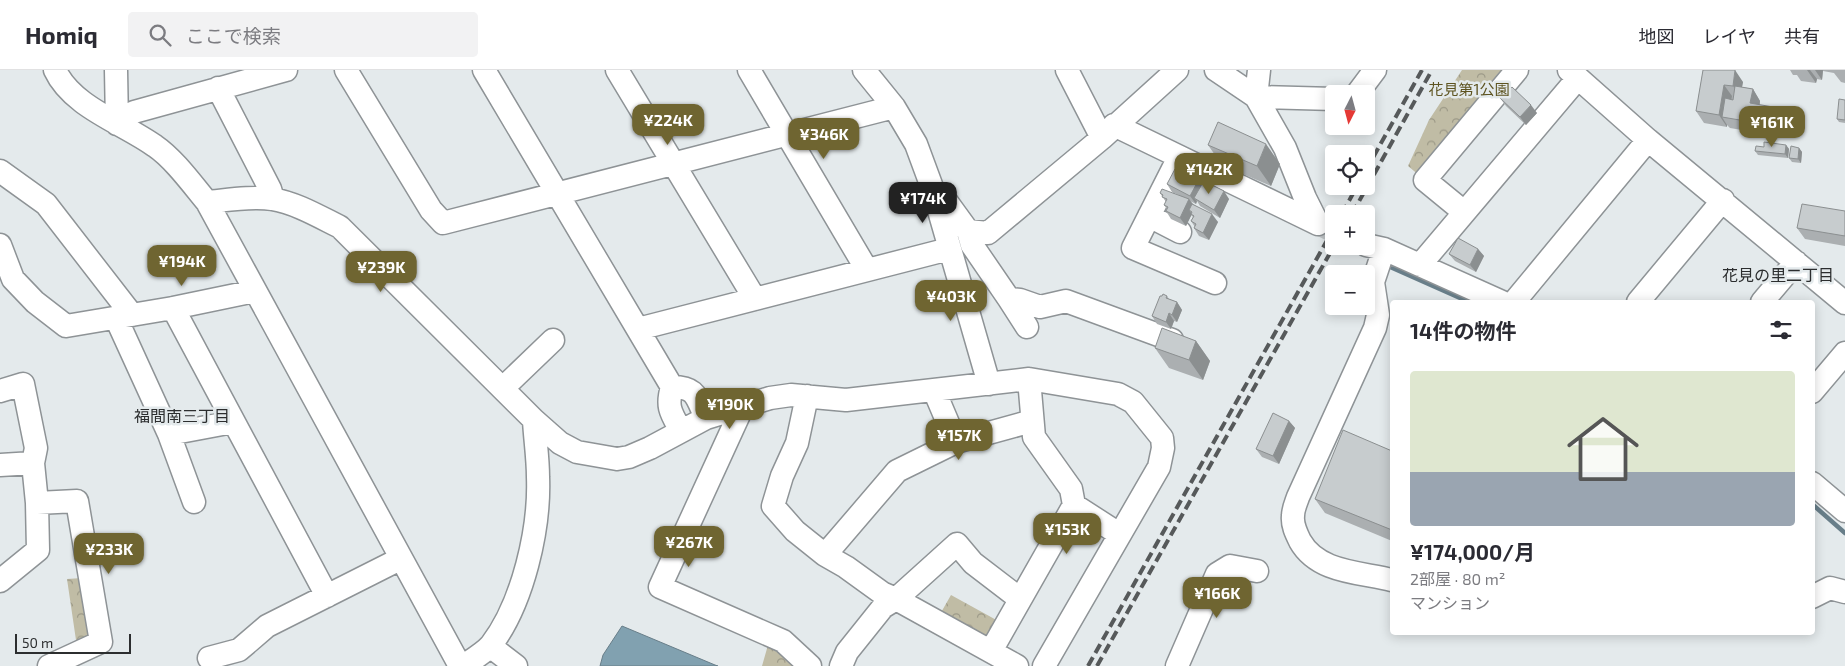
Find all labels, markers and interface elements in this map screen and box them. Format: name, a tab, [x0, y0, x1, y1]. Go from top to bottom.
search box	[128, 12, 478, 57]
text: Homiq	[25, 20, 98, 49]
icon: search	[146, 21, 174, 49]
text: ここで検索	[186, 24, 281, 47]
text: 地図	[1639, 25, 1675, 47]
text: レイヤ	[1703, 25, 1756, 47]
text: 共有	[1784, 25, 1820, 47]
park label: 花見第1公園	[1429, 80, 1509, 98]
north arrow	[1325, 85, 1375, 135]
map controls	[1325, 85, 1375, 315]
pin: ¥224K	[633, 104, 703, 146]
pin: ¥161K	[1737, 106, 1807, 148]
text: ¥224K	[643, 110, 693, 129]
text: ¥161K	[1750, 112, 1794, 131]
pin: ¥346K	[789, 118, 859, 160]
text: ¥346K	[799, 124, 849, 143]
button: locate	[1325, 145, 1375, 195]
pin: ¥142K	[1174, 152, 1244, 195]
text: ¥142K	[1185, 159, 1233, 178]
pin: ¥174K	[888, 182, 958, 224]
text: ¥174K	[900, 188, 946, 207]
button: +	[1325, 205, 1375, 255]
pin: ¥194K	[147, 244, 217, 287]
pin: ¥239K	[346, 250, 416, 293]
text: ¥194K	[158, 251, 206, 270]
text: ¥239K	[357, 257, 405, 276]
button: −	[1325, 265, 1375, 315]
district label: 花見の里二丁目	[1722, 265, 1834, 284]
pin: ¥403K	[916, 280, 986, 322]
text: ¥403K	[926, 286, 976, 305]
icon: filters	[1767, 316, 1795, 344]
text: 14件の物件	[1410, 318, 1516, 343]
pin: ¥190K	[695, 388, 765, 430]
text: ¥190K	[706, 394, 754, 413]
icon: home	[1558, 404, 1648, 494]
district label: 福間南三丁目	[134, 406, 230, 425]
pin: ¥157K	[924, 418, 994, 461]
text: ¥157K	[937, 425, 981, 444]
pin: ¥153K	[1032, 512, 1102, 555]
text: ¥153K	[1044, 519, 1090, 538]
pin: ¥267K	[654, 526, 724, 568]
pin: ¥233K	[74, 532, 144, 575]
text: ¥267K	[665, 532, 713, 551]
text: ¥233K	[85, 539, 133, 558]
text: ¥174,000/月	[1410, 539, 1535, 564]
text: 2部屋 · 80 m²	[1410, 569, 1505, 588]
pin: ¥166K	[1182, 576, 1252, 619]
text: ¥166K	[1194, 583, 1240, 602]
text: マンション	[1410, 593, 1490, 612]
scale bar	[15, 631, 131, 654]
text: 50 m	[22, 634, 53, 651]

